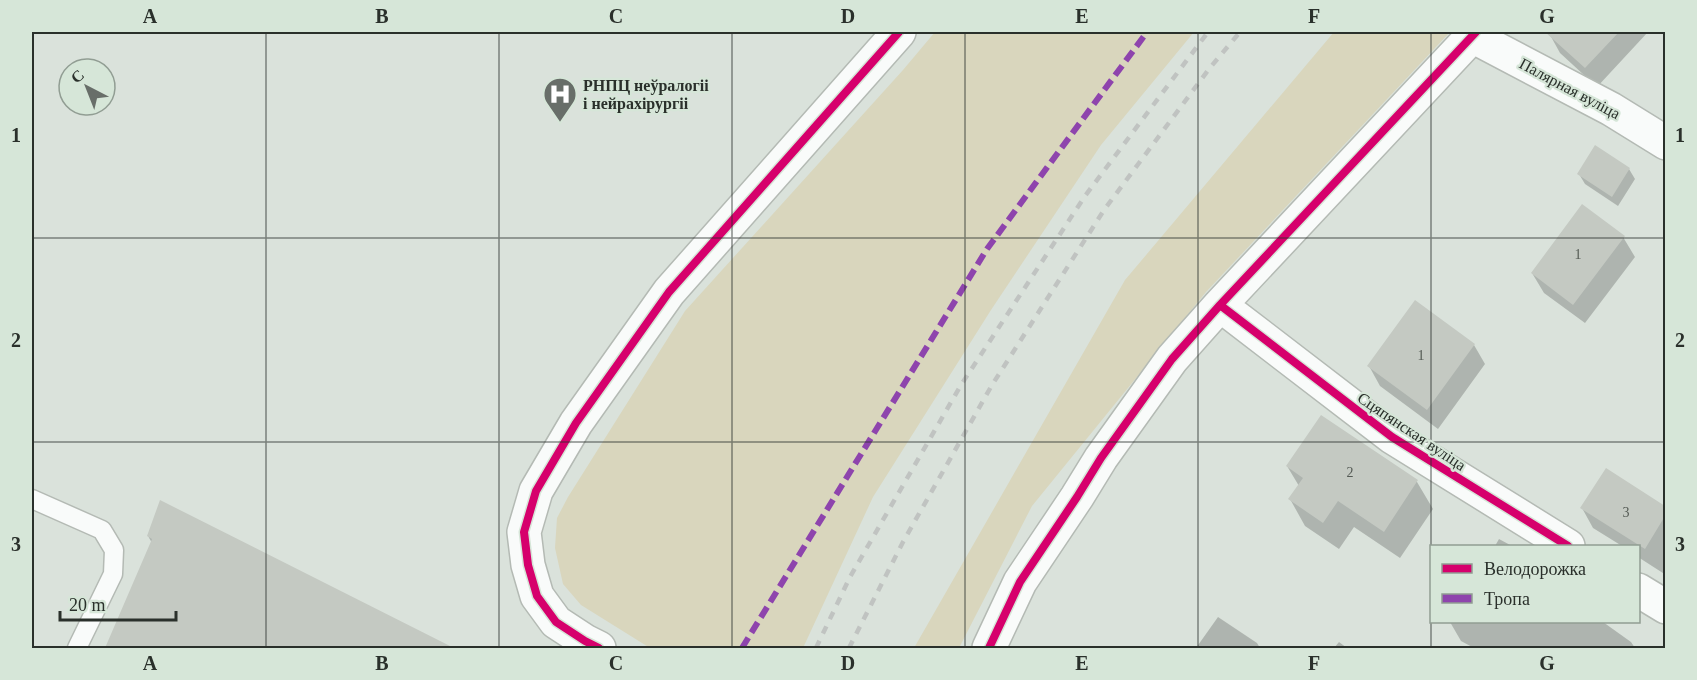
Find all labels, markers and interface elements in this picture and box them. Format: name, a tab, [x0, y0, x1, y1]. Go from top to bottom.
text: A	[143, 5, 158, 27]
text: B	[375, 5, 389, 27]
text: C	[609, 5, 623, 27]
text: D	[841, 5, 855, 27]
text: E	[1075, 5, 1089, 27]
text: F	[1308, 5, 1320, 27]
text: G	[1539, 5, 1555, 27]
street label: Палярная вуліца	[1516, 55, 1623, 123]
north arrow	[57, 57, 117, 117]
text: С	[67, 66, 87, 86]
hospital icon: РНПЦ неўралогіі і нейрахірургіі	[542, 76, 578, 123]
place label: РНПЦ неўралогіі і нейрахірургіі	[583, 77, 709, 113]
text: 1	[11, 124, 21, 146]
text: 1	[1675, 124, 1685, 146]
house number: 1	[1575, 247, 1582, 262]
text: 2	[11, 329, 21, 351]
text: 2	[1675, 329, 1685, 351]
house number: 1	[1418, 348, 1425, 363]
street label: Сцяпянская вуліца	[1354, 389, 1469, 475]
house number: 2	[1347, 465, 1354, 480]
house number: 3	[1623, 505, 1630, 520]
text: 3	[11, 533, 21, 555]
text: 3	[1675, 533, 1685, 555]
legend	[1430, 545, 1640, 623]
text: Велодорожка	[1484, 559, 1586, 579]
scale bar	[60, 584, 176, 622]
text: Тропа	[1484, 589, 1530, 609]
text: 20 m	[69, 595, 106, 615]
text: A	[143, 652, 158, 674]
text: B	[375, 652, 389, 674]
text: C	[609, 652, 623, 674]
text: D	[841, 652, 855, 674]
text: E	[1075, 652, 1089, 674]
text: F	[1308, 652, 1320, 674]
text: G	[1539, 652, 1555, 674]

